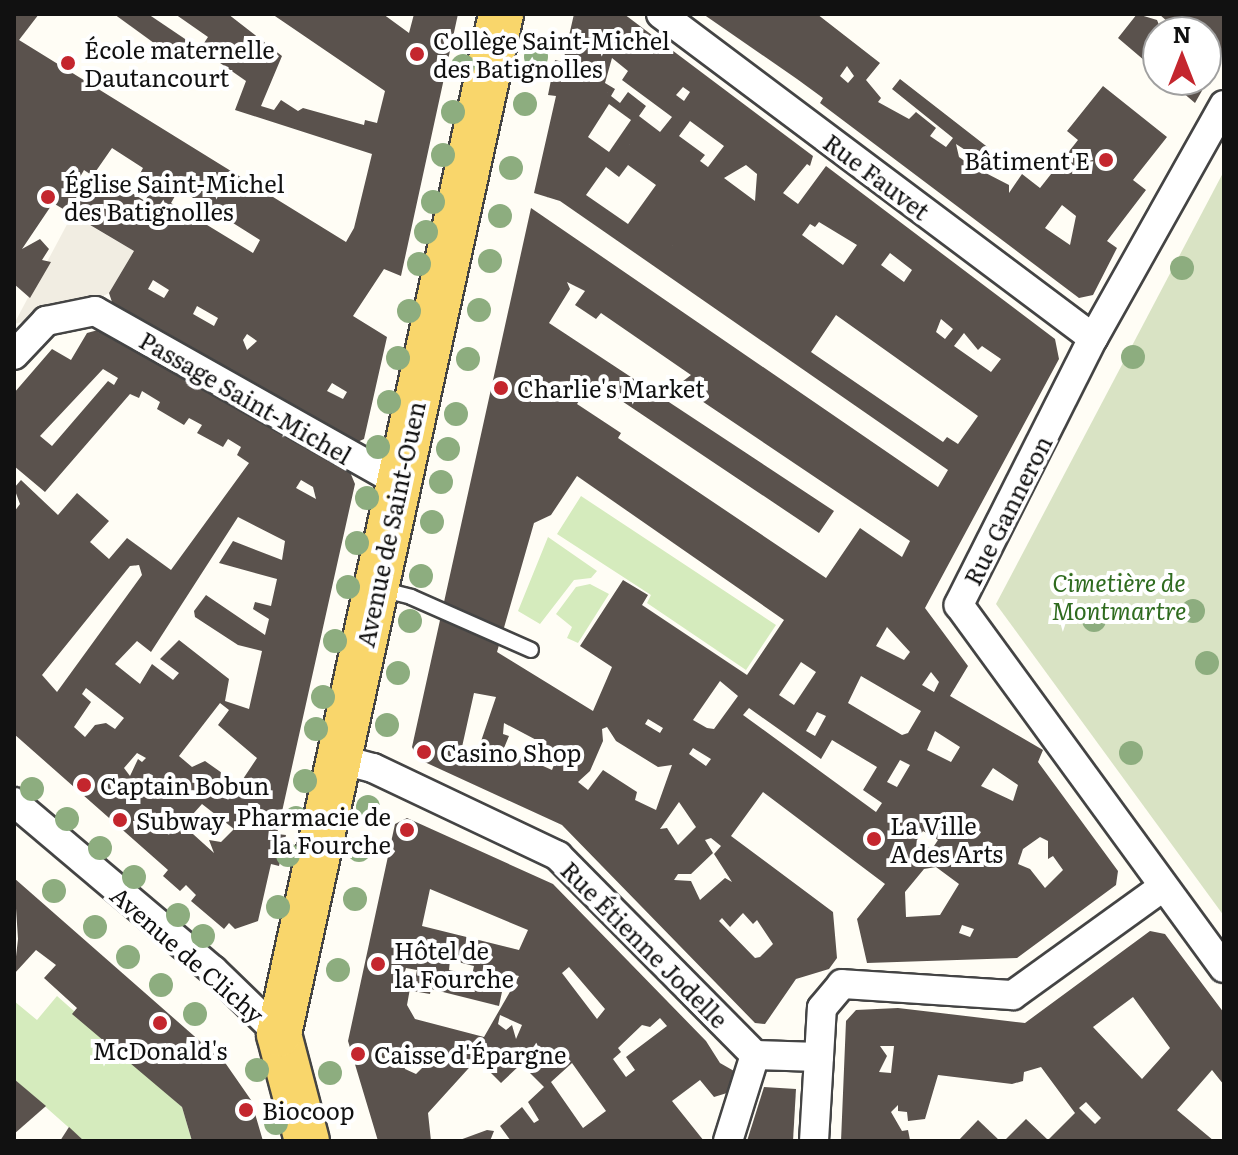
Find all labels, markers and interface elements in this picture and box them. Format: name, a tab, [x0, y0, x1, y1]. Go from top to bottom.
north arrow	[1142, 16, 1222, 96]
text: N	[1173, 17, 1191, 50]
place label: Collège Saint-Michel des Batignolles	[433, 26, 670, 82]
place label: École maternelle Dautancourt	[84, 35, 275, 91]
marker: Collège Saint-Michel des Batignolles	[408, 45, 426, 63]
marker: École maternelle Dautancourt	[59, 54, 77, 72]
street label: Rue Fauvet	[818, 127, 936, 225]
place label: Bâtiment E	[964, 146, 1090, 174]
marker: Bâtiment E	[1097, 151, 1115, 169]
place label: Église Saint-Michel des Batignolles	[64, 169, 284, 225]
marker: Église Saint-Michel des Batignolles	[39, 188, 57, 206]
street label: Passage Saint-Michel	[135, 325, 357, 469]
place label: Charlie's Market	[517, 374, 705, 402]
marker: Charlie's Market	[492, 379, 510, 397]
street label: Avenue de Saint-Ouen	[350, 398, 430, 650]
street label: Rue Ganneron	[957, 430, 1057, 590]
park label: Cimetière de Montmartre	[1052, 568, 1186, 624]
place label: Casino Shop	[440, 738, 581, 766]
marker: Casino Shop	[415, 743, 433, 761]
place label: Captain Bobun	[100, 771, 269, 799]
marker: Captain Bobun	[75, 776, 93, 794]
place label: Pharmacie de la Fourche	[236, 802, 391, 858]
place label: Subway	[136, 806, 225, 834]
marker: Subway	[111, 811, 129, 829]
place label: La Ville A des Arts	[890, 811, 1003, 867]
marker: Pharmacie de la Fourche	[398, 821, 416, 839]
marker: La Ville A des Arts	[865, 830, 883, 848]
street label: Rue Étienne Jodelle	[556, 855, 734, 1033]
street label: Avenue de Clichy	[106, 880, 270, 1028]
place label: Hôtel de la Fourche	[394, 936, 514, 992]
marker: Hôtel de la Fourche	[369, 955, 387, 973]
marker: McDonald's	[151, 1014, 169, 1032]
place label: McDonald's	[93, 1036, 227, 1064]
place label: Caisse d'Épargne	[374, 1040, 566, 1068]
marker: Caisse d'Épargne	[349, 1045, 367, 1063]
place label: Biocoop	[262, 1096, 354, 1124]
marker: Biocoop	[237, 1101, 255, 1119]

